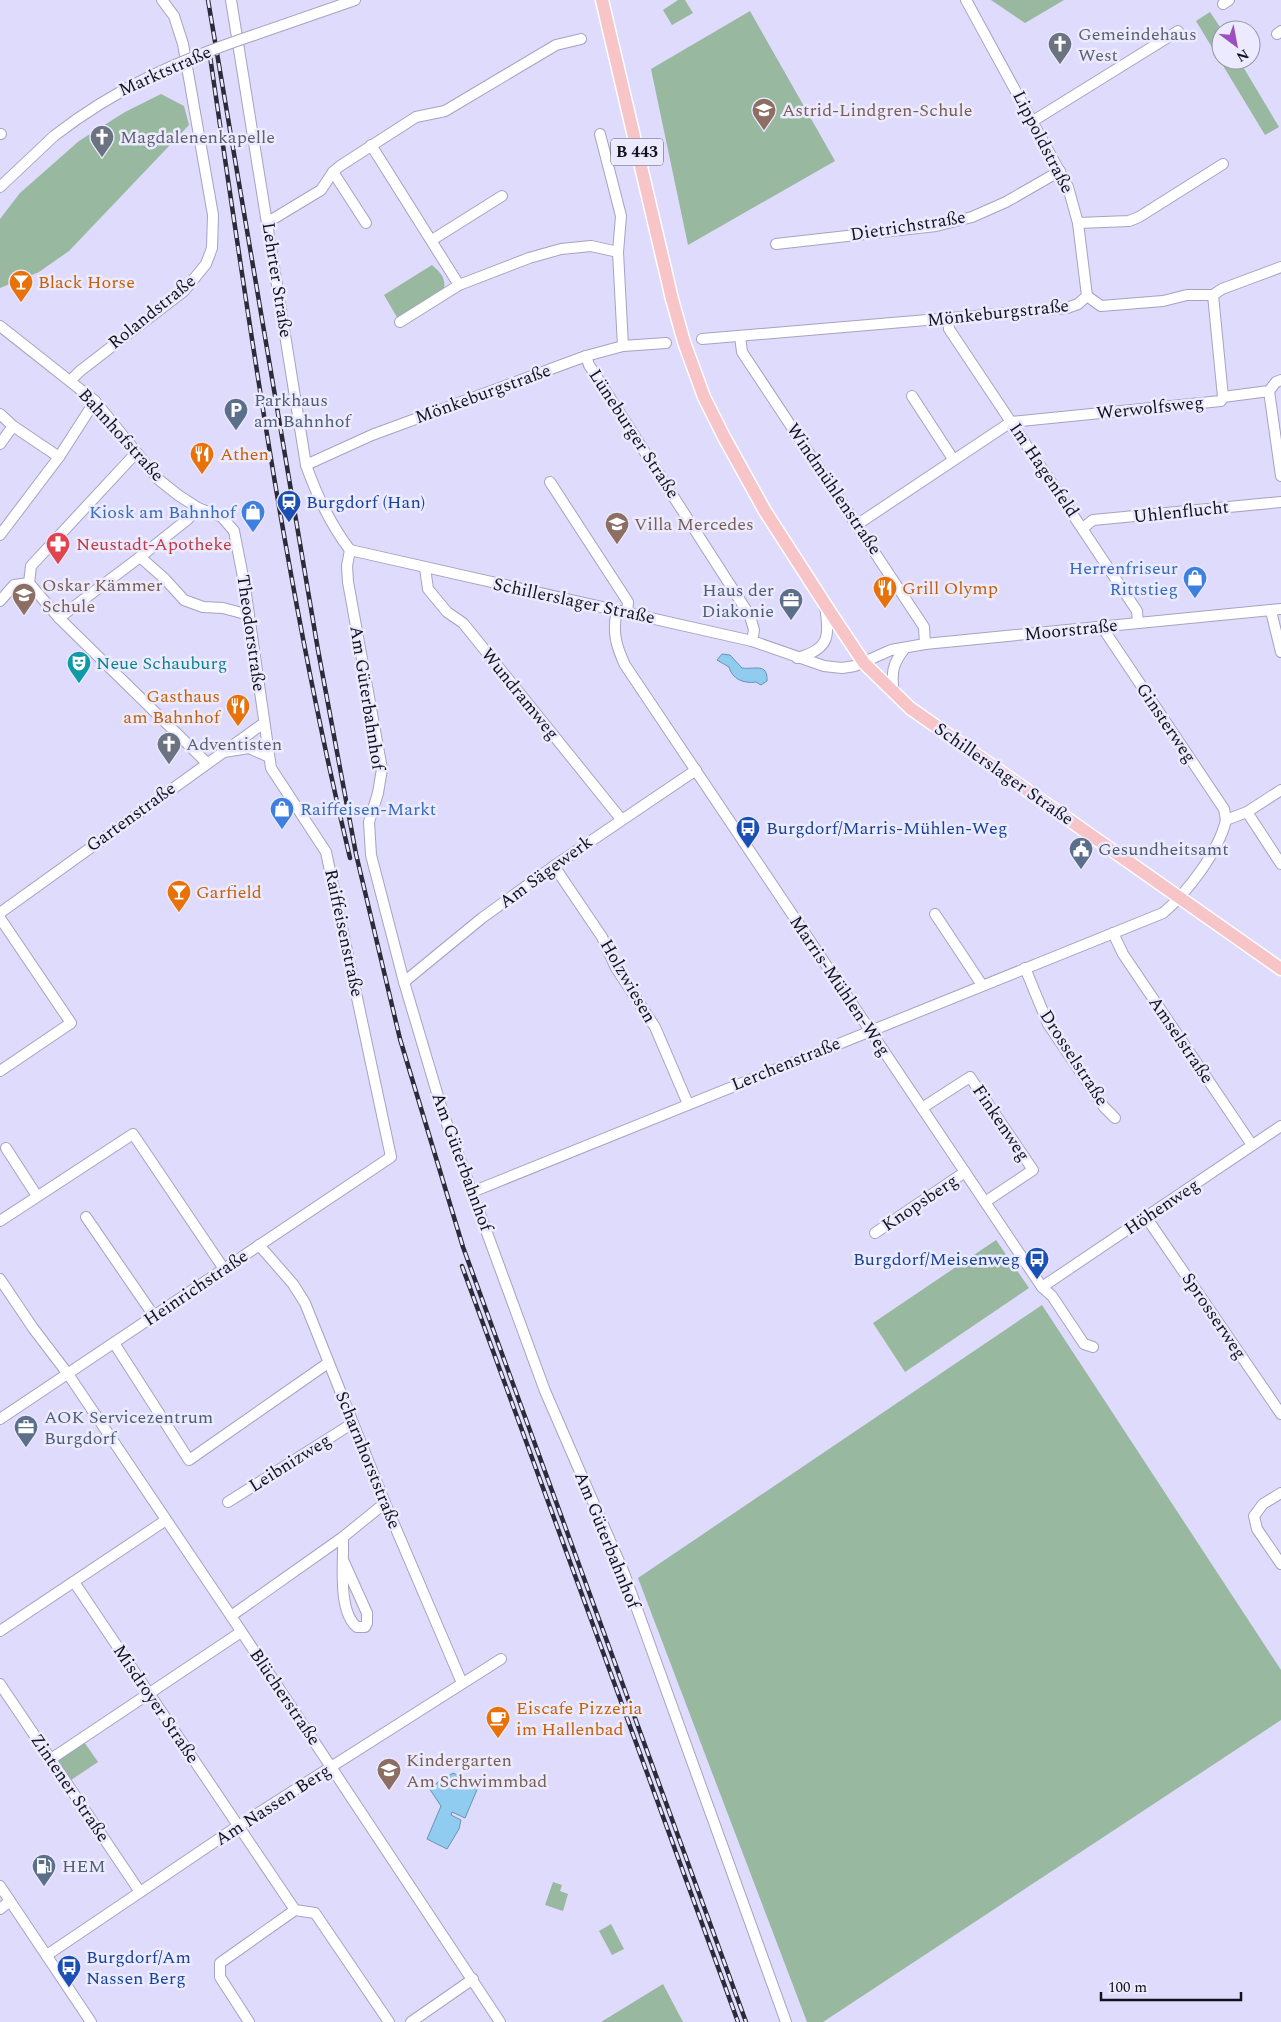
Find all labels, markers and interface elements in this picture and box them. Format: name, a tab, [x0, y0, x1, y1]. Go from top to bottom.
north arrow	[1211, 20, 1261, 70]
place label: Gemeindehaus West	[1078, 21, 1197, 69]
church icon: Gemeindehaus West	[1047, 31, 1073, 65]
street label: Marktstraße	[114, 39, 216, 103]
text: N	[1232, 44, 1253, 68]
street label: Lippoldstraße	[1005, 86, 1081, 198]
school or university icon: Astrid-Lindgren-Schule	[751, 97, 777, 131]
place label: Astrid-Lindgren-Schule	[782, 97, 972, 124]
church icon: Magdalenenkapelle	[89, 124, 115, 158]
place label: Magdalenenkapelle	[120, 124, 275, 151]
road number: B 443	[611, 138, 663, 166]
street label: Dietrichstraße	[848, 204, 968, 248]
street label: Lehrter Straße	[255, 220, 299, 340]
street label: Rolandstraße	[102, 268, 202, 356]
bar icon: Black Horse	[8, 269, 34, 303]
place label: Black Horse	[38, 269, 135, 296]
street label: Mönkeburgstraße	[926, 292, 1070, 334]
street label: Mönkeburgstraße	[411, 357, 555, 431]
street label: Lüneburger Straße	[582, 364, 686, 504]
street label: Bahnhofstraße	[72, 382, 170, 488]
place label: Parkhaus am Bahnhof	[254, 387, 352, 435]
street label: Werwolfsweg	[1095, 389, 1205, 427]
parking icon: Parkhaus am Bahnhof	[223, 397, 249, 431]
street label: Im Hagenfeld	[1002, 417, 1086, 523]
street label: Windmühlenstraße	[780, 418, 888, 560]
restaurant icon: Athen	[189, 441, 215, 475]
place label: Athen	[220, 441, 269, 468]
station icon: Burgdorf (Han)	[276, 489, 302, 523]
place label: Burgdorf (Han)	[306, 489, 425, 516]
street label: Uhlenflucht	[1132, 494, 1230, 530]
place label: Kiosk am Bahnhof	[89, 499, 238, 526]
shop icon: Kiosk am Bahnhof	[240, 499, 266, 533]
school or university icon: Villa Mercedes	[604, 511, 630, 545]
place label: Villa Mercedes	[634, 511, 754, 538]
pharmacy icon: Neustadt-Apotheke	[45, 531, 71, 565]
place label: Neustadt-Apotheke	[76, 531, 232, 558]
place label: Herrenfriseur Rittstieg	[1069, 555, 1178, 603]
shop icon: Herrenfriseur Rittstieg	[1182, 565, 1208, 599]
street label: Schillerslager Straße	[491, 571, 657, 631]
place label: Oskar Kämmer Schule	[42, 572, 163, 620]
street label: Theodorstraße	[229, 573, 273, 693]
restaurant icon: Grill Olymp	[872, 575, 898, 609]
place label: Grill Olymp	[902, 575, 998, 602]
place label: Haus der Diakonie	[702, 577, 774, 625]
school or university icon: Oskar Kämmer Schule	[11, 582, 37, 616]
office icon: Haus der Diakonie	[778, 587, 804, 621]
street label: Moorstraße	[1023, 612, 1119, 648]
street label: Am Güterbahnhof	[342, 624, 392, 774]
street label: Wundramweg	[474, 642, 566, 746]
theatre icon: Neue Schauburg	[66, 650, 92, 684]
place label: Neue Schauburg	[96, 650, 227, 677]
street label: Ginsterweg	[1129, 677, 1203, 769]
place label: Gasthaus am Bahnhof	[123, 683, 222, 731]
restaurant icon: Gasthaus am Bahnhof	[225, 693, 251, 727]
street label: Schillerslager Straße	[929, 716, 1079, 832]
church icon: Adventisten	[156, 731, 182, 765]
place label: Adventisten	[186, 731, 282, 758]
street label: Gartenstraße	[81, 775, 181, 859]
shop icon: Raiffeisen-Markt	[269, 796, 295, 830]
place label: Raiffeisen-Markt	[300, 796, 436, 823]
bus stop icon: Burgdorf/Marris-Mühlen-Weg	[735, 815, 761, 849]
place label: Burgdorf/Marris-Mühlen-Weg	[766, 815, 1008, 842]
street label: Am Sägewerk	[494, 829, 598, 915]
public building icon: Gesundheitsamt	[1068, 836, 1094, 870]
place label: Gesundheitsamt	[1098, 836, 1229, 863]
street label: Raiffeisenstraße	[317, 867, 371, 999]
bar icon: Garfield	[166, 879, 192, 913]
place label: Garfield	[196, 879, 262, 906]
street label: Marris-Mühlen-Weg	[783, 910, 897, 1062]
street label: Holzwiesen	[593, 934, 663, 1028]
street label: Amselstraße	[1142, 991, 1220, 1089]
street label: Drosselstraße	[1033, 1005, 1115, 1111]
street label: Lerchenstraße	[727, 1030, 845, 1098]
street label: Finkenweg	[965, 1079, 1037, 1167]
street label: Am Güterbahnhof	[424, 1089, 500, 1237]
street label: Knopsberg	[876, 1168, 964, 1238]
street label: Höhenweg	[1119, 1172, 1205, 1242]
street label: Heinrichstraße	[138, 1243, 254, 1333]
place label: Burgdorf/Meisenweg	[853, 1246, 1020, 1273]
bus stop icon: Burgdorf/Meisenweg	[1024, 1246, 1050, 1280]
street label: Sprosserweg	[1175, 1267, 1253, 1365]
street label: Scharnhorststraße	[328, 1387, 408, 1533]
place label: AOK Servicezentrum Burgdorf	[44, 1404, 213, 1452]
office icon: AOK Servicezentrum Burgdorf	[13, 1414, 39, 1448]
street label: Leibnizweg	[244, 1427, 336, 1499]
street label: Am Güterbahnhof	[567, 1467, 648, 1614]
street label: Misdroyer Straße	[106, 1639, 206, 1769]
street label: Blücherstraße	[243, 1643, 327, 1751]
place label: Eiscafe Pizzeria im Hallenbad	[516, 1695, 643, 1743]
cafe icon: Eiscafe Pizzeria im Hallenbad	[485, 1705, 511, 1739]
street label: Zintener Straße	[24, 1728, 116, 1848]
place label: Kindergarten Am Schwimmbad	[406, 1747, 547, 1795]
street label: Am Nassen Berg	[210, 1757, 336, 1853]
school or university icon: Kindergarten Am Schwimmbad	[376, 1757, 402, 1791]
fuel station icon: HEM	[31, 1853, 57, 1887]
place label: HEM	[62, 1853, 106, 1880]
place label: Burgdorf/Am Nassen Berg	[86, 1944, 191, 1992]
bus stop icon: Burgdorf/Am Nassen Berg	[56, 1954, 82, 1988]
scale bar	[1101, 1970, 1241, 2002]
text: 100 m	[1108, 1976, 1147, 1999]

